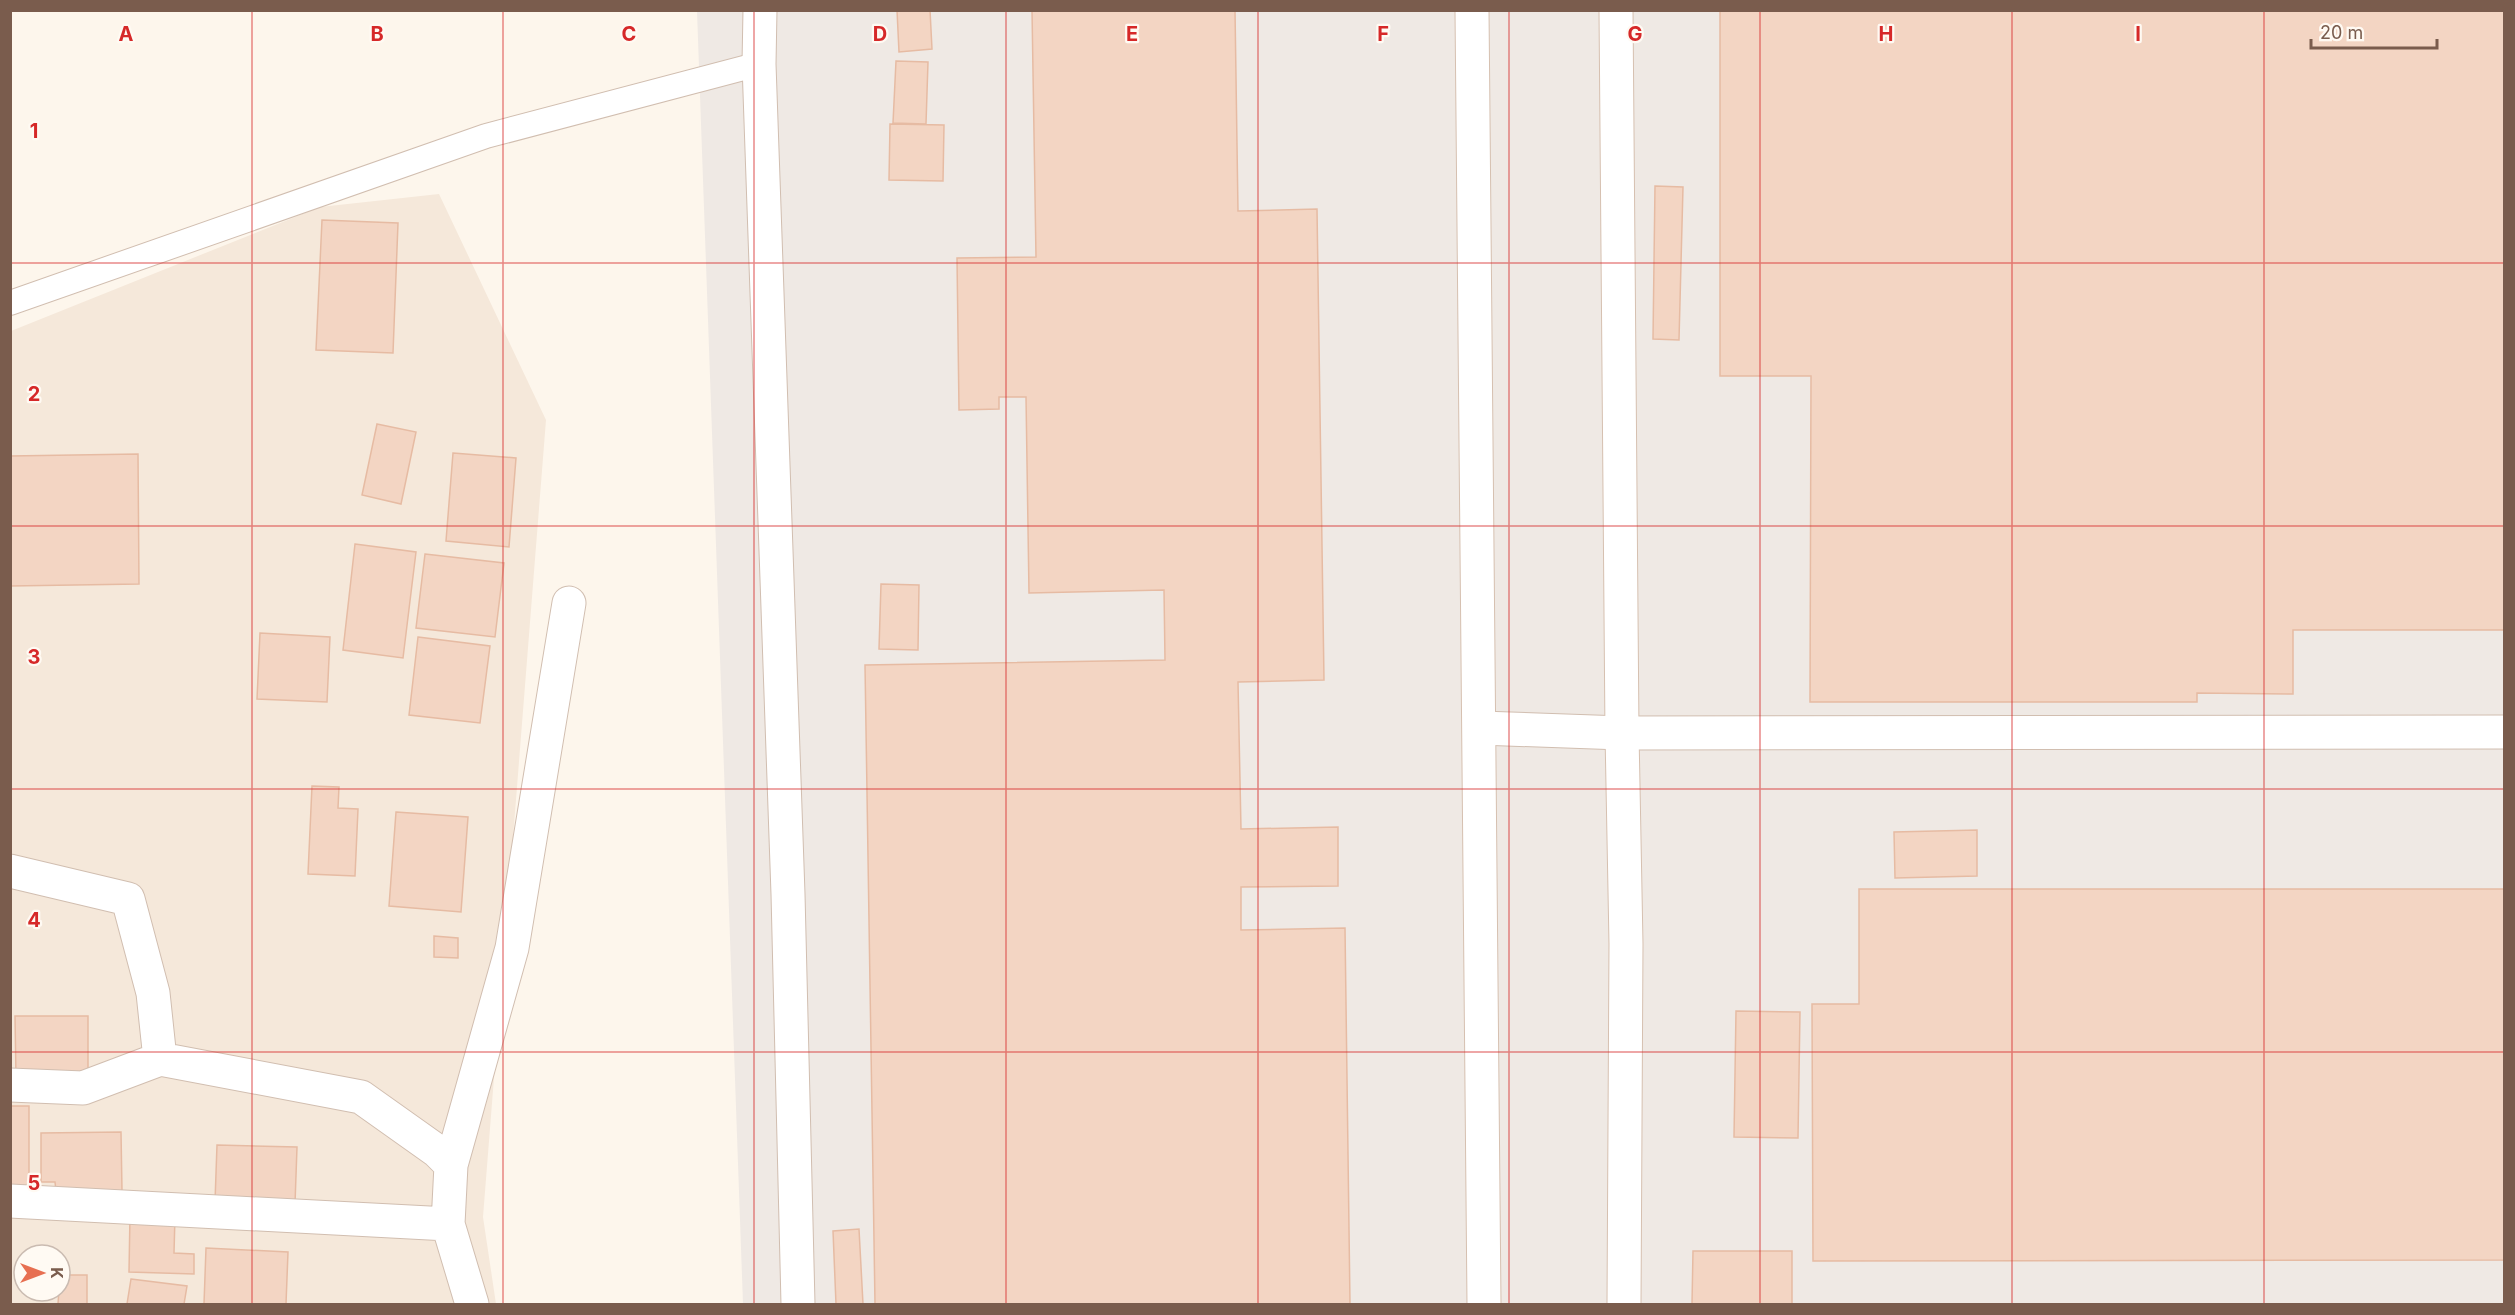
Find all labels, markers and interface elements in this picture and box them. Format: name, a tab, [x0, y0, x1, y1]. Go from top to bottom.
scale bar	[2311, 12, 2437, 50]
text: A	[119, 22, 134, 46]
text: B	[370, 22, 384, 46]
text: C	[622, 22, 636, 46]
text: D	[873, 22, 887, 46]
text: E	[1126, 22, 1138, 46]
text: F	[1377, 22, 1389, 46]
text: G	[1627, 22, 1643, 46]
text: H	[1879, 22, 1893, 46]
text: I	[2135, 22, 2141, 46]
text: 20 m	[2320, 22, 2363, 43]
text: 1	[30, 119, 38, 143]
text: 2	[28, 382, 40, 406]
text: 3	[28, 645, 40, 669]
text: 4	[27, 908, 41, 932]
text: 5	[28, 1171, 40, 1195]
north arrow	[12, 1243, 72, 1303]
text: K	[47, 1267, 67, 1279]

